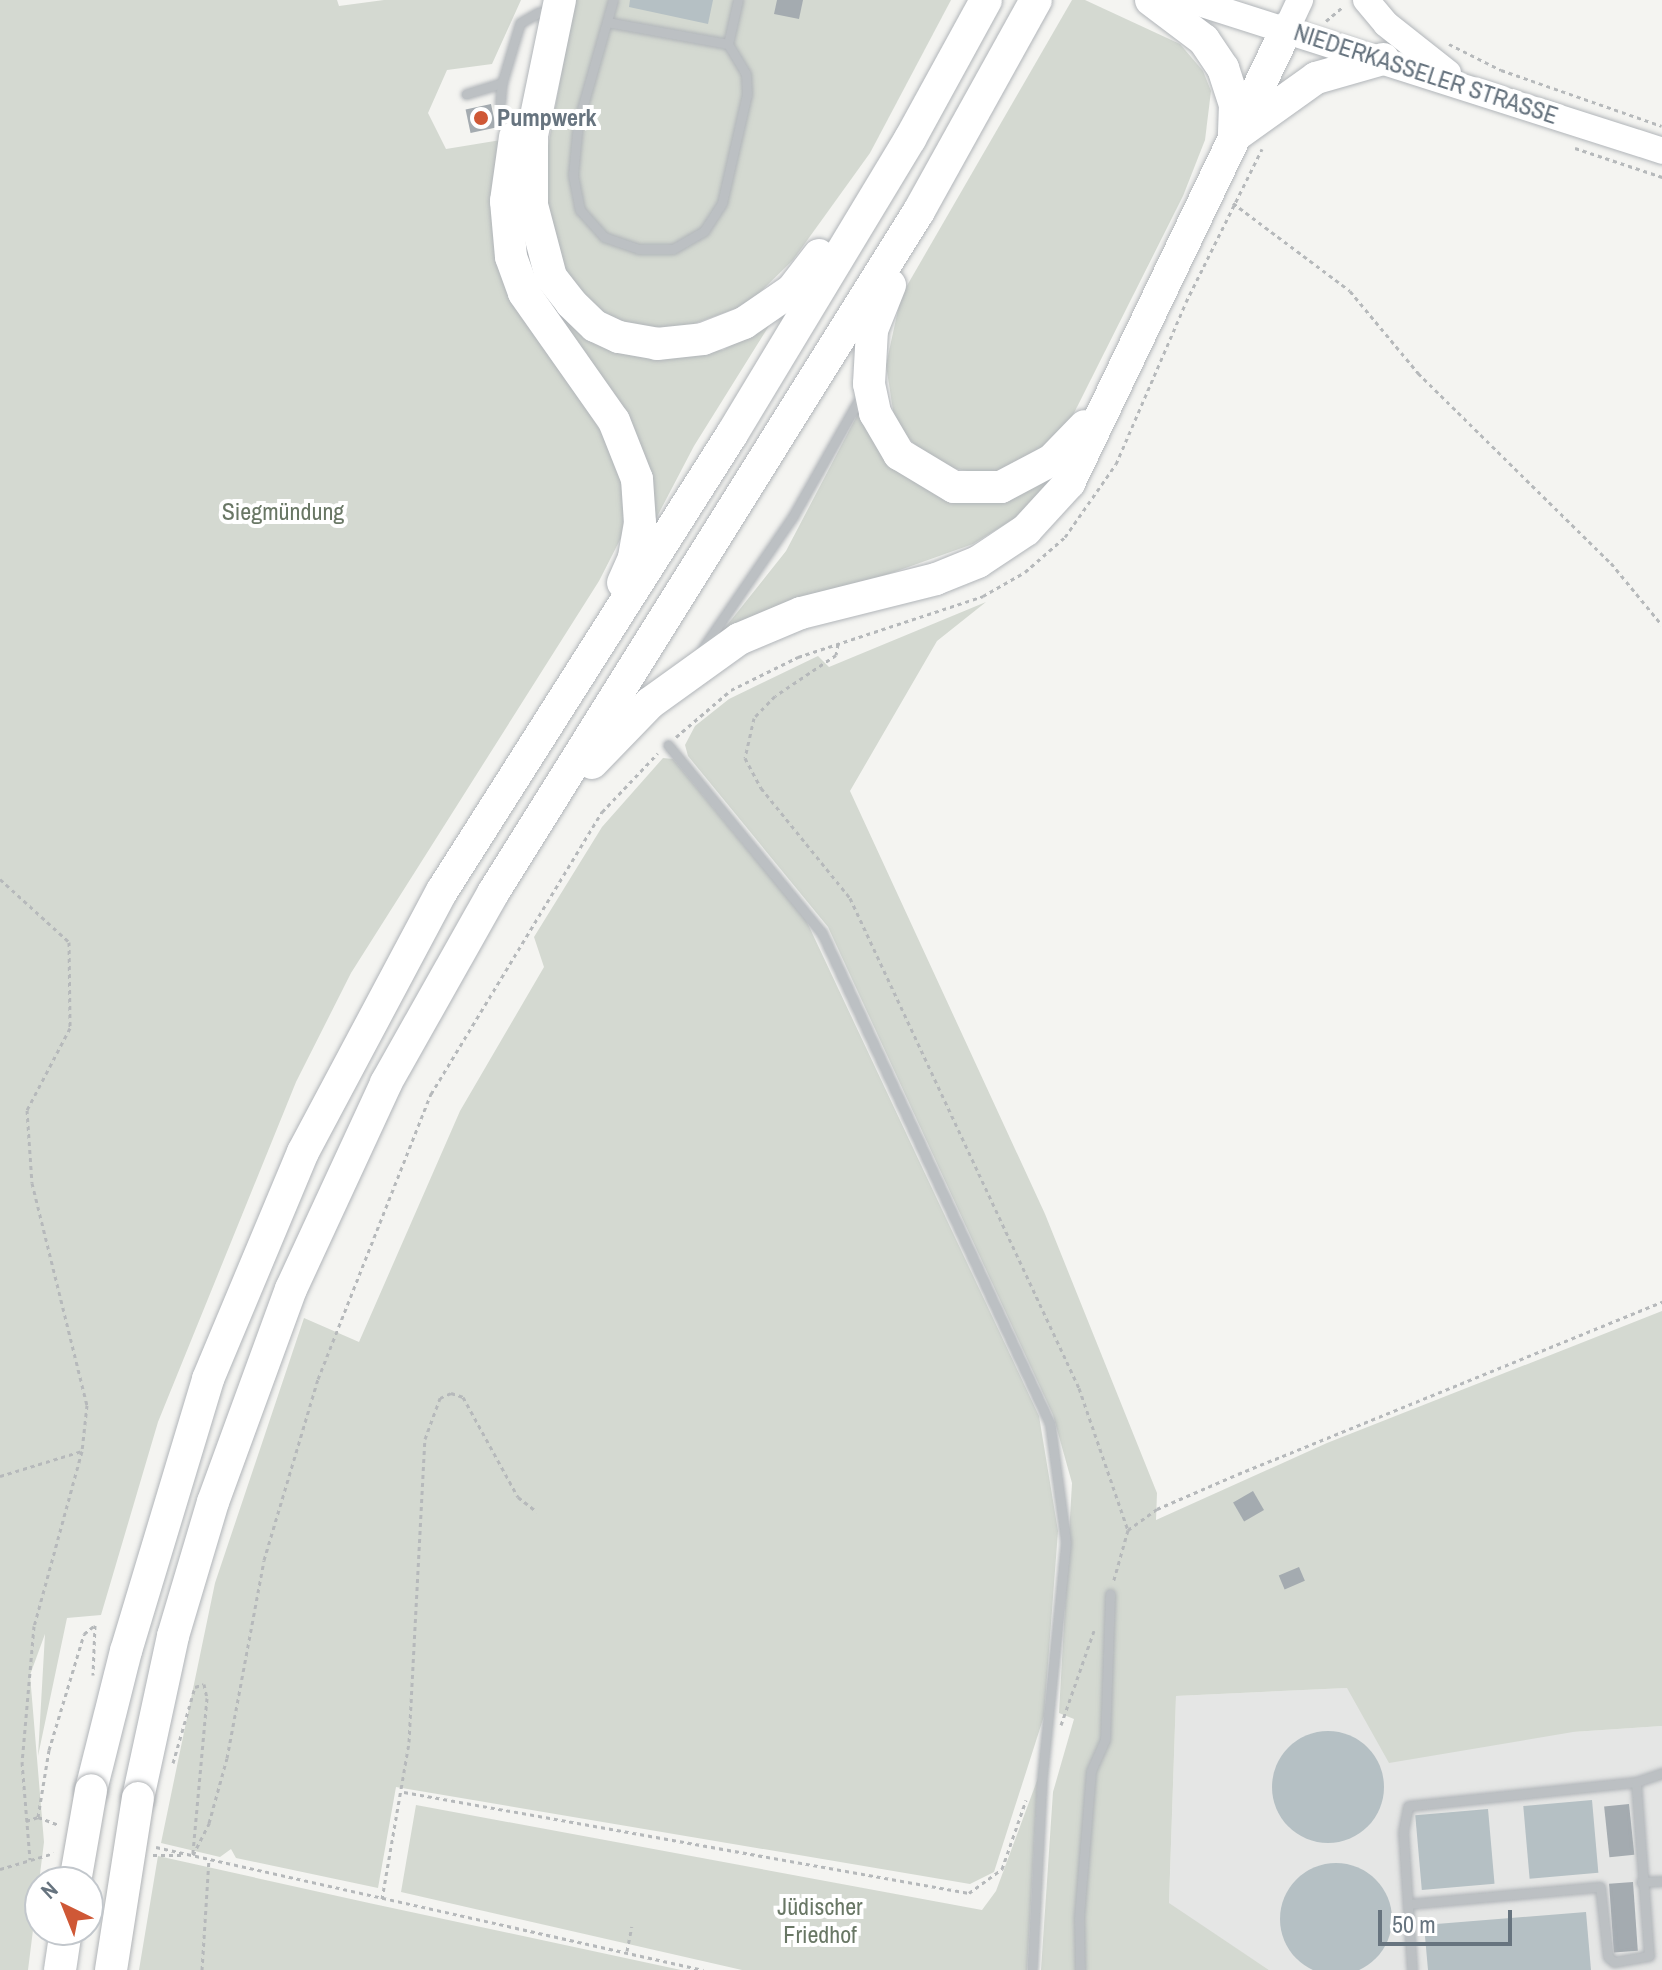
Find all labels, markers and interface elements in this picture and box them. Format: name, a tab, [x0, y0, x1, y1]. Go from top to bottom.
street label: NIEDERKASSELER STRASSE	[1290, 18, 1562, 130]
place label: Pumpwerk	[497, 104, 597, 132]
marker: Pumpwerk	[472, 109, 490, 127]
park label: Siegmündung	[222, 498, 344, 526]
north arrow	[24, 1866, 104, 1946]
text: N	[34, 1874, 64, 1905]
park label: Jüdischer Friedhof	[777, 1893, 863, 1949]
scale bar	[1382, 1894, 1516, 1944]
text: 50 m	[1392, 1908, 1436, 1940]

